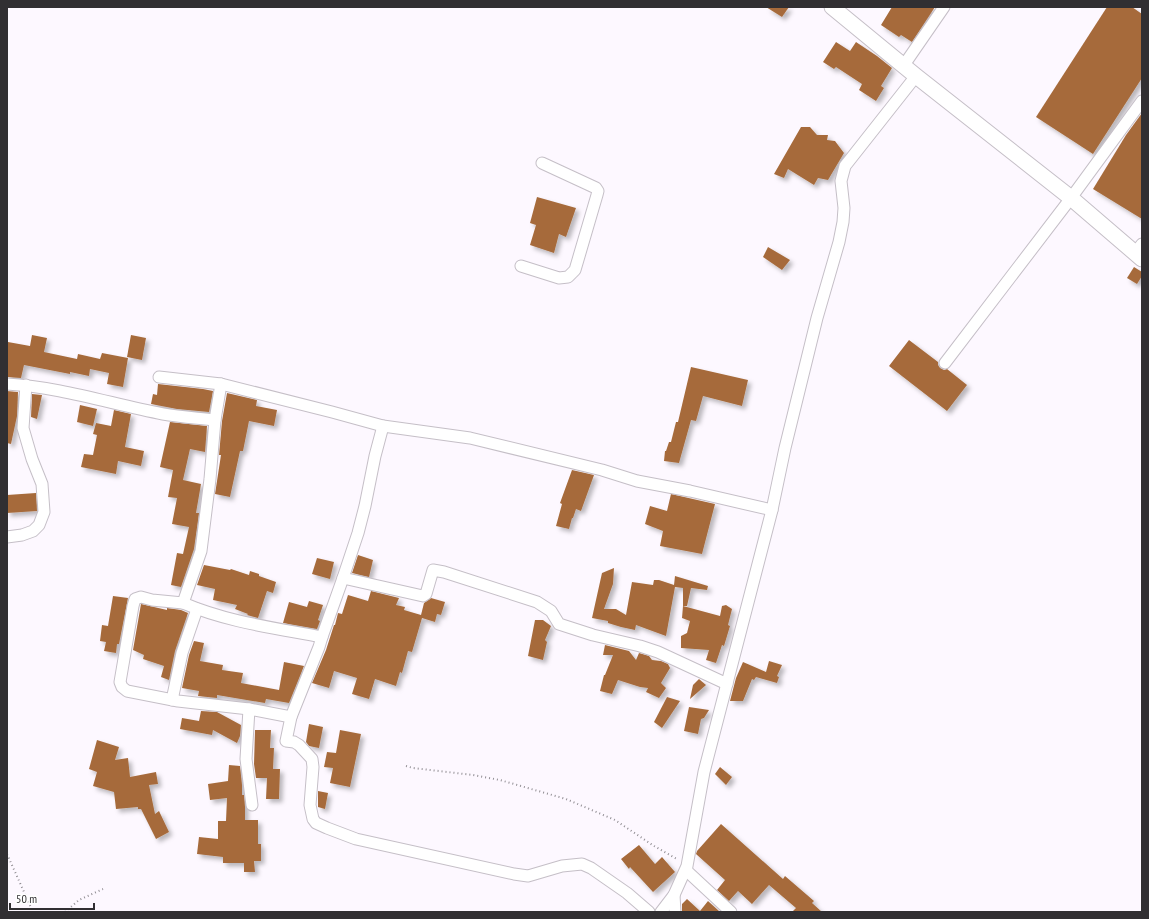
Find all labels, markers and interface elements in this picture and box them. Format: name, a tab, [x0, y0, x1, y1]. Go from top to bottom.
scale bar	[10, 885, 94, 911]
text: 50 m	[16, 891, 37, 906]

